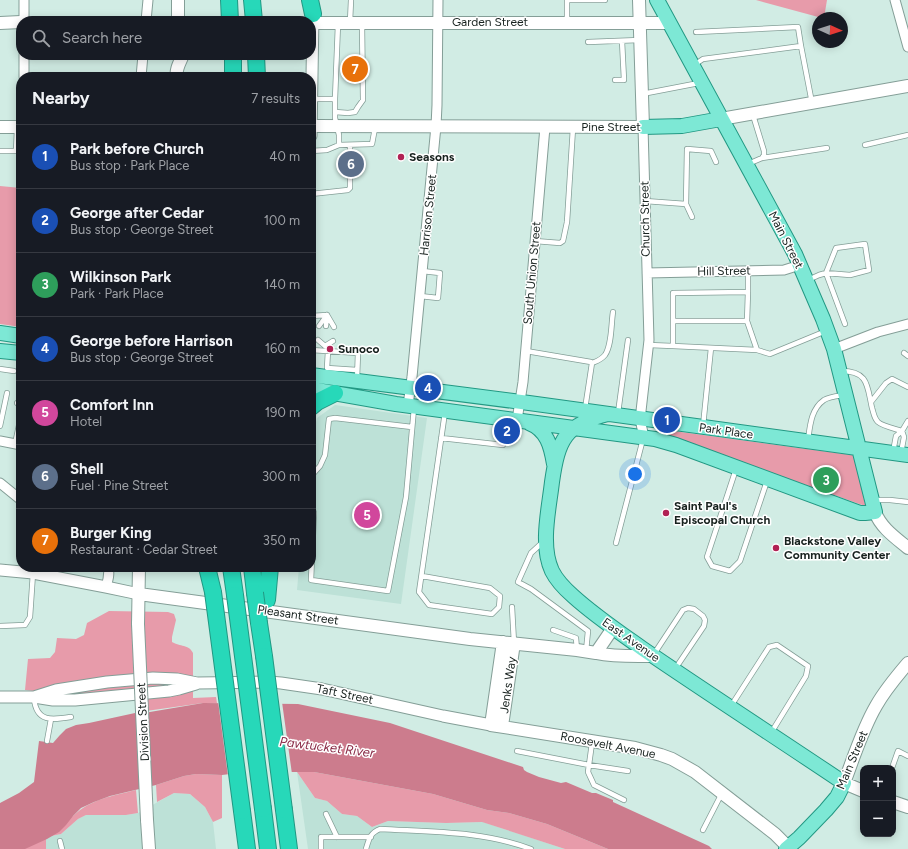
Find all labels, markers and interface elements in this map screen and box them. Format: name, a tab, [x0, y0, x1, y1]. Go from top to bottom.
north arrow	[812, 12, 848, 48]
street label: Garden Street	[452, 15, 529, 29]
search box	[16, 16, 316, 60]
icon: search	[30, 27, 52, 49]
text: Search here	[62, 29, 142, 47]
pin: 7	[342, 54, 368, 84]
text: Nearby	[32, 88, 90, 108]
text: 7 results	[251, 91, 300, 106]
street label: Pine Street	[581, 120, 641, 134]
text: Park before Church	[70, 140, 204, 158]
text: 1	[42, 149, 48, 164]
text: 40 m	[269, 149, 300, 164]
pin: 6	[338, 149, 364, 179]
place label: Seasons	[409, 150, 455, 164]
marker: Seasons	[396, 152, 406, 162]
text: Bus stop · Park Place	[70, 158, 189, 173]
street label: Harrison Street	[417, 173, 439, 256]
street label: Church Street	[637, 180, 653, 257]
text: George after Cedar	[70, 204, 204, 222]
street label: Main Street	[766, 209, 807, 271]
text: 2	[41, 213, 49, 228]
text: 100 m	[264, 213, 300, 228]
street label: South Union Street	[521, 220, 544, 325]
text: Bus stop · George Street	[70, 222, 214, 237]
street label: Hill Street	[697, 264, 751, 278]
text: Wilkinson Park	[70, 268, 171, 286]
text: 3	[41, 277, 49, 292]
text: 140 m	[264, 277, 300, 292]
text: Park · Park Place	[70, 286, 164, 301]
text: George before Harrison	[70, 332, 233, 350]
text: 4	[41, 341, 49, 356]
text: 160 m	[265, 341, 300, 356]
place label: Sunoco	[338, 342, 379, 356]
marker: Sunoco	[325, 344, 335, 354]
text: Bus stop · George Street	[70, 350, 214, 365]
pin: 4	[415, 373, 441, 403]
text: Comfort Inn	[70, 396, 154, 414]
text: 5	[41, 405, 49, 420]
text: 190 m	[265, 405, 300, 420]
pin: 1	[654, 405, 680, 435]
text: Hotel	[70, 414, 102, 429]
pin: 2	[494, 416, 520, 446]
street label: Park Place	[698, 420, 754, 442]
text: Shell	[70, 460, 103, 478]
your location	[625, 464, 645, 484]
pin: 3	[813, 465, 839, 495]
text: 6	[41, 469, 49, 484]
text: 300 m	[262, 469, 300, 484]
text: Fuel · Pine Street	[70, 478, 168, 493]
place label: Saint Paul's Episcopal Church	[674, 499, 770, 527]
pin: 5	[354, 500, 380, 530]
marker: Saint Paul's Episcopal Church	[661, 508, 671, 518]
text: Burger King	[70, 524, 151, 542]
text: 7	[41, 533, 49, 548]
text: 350 m	[263, 533, 300, 548]
place label: Blackstone Valley Community Center	[784, 534, 890, 562]
text: Restaurant · Cedar Street	[70, 542, 218, 557]
marker: Blackstone Valley Community Center	[771, 543, 781, 553]
street label: Pleasant Street	[257, 602, 340, 628]
street label: East Avenue	[600, 615, 663, 665]
street label: Jenks Way	[497, 655, 519, 714]
street label: Taft Street	[315, 681, 375, 707]
street label: Division Street	[134, 682, 152, 762]
street label: Main Street	[833, 728, 871, 791]
street label: Roosevelt Avenue	[559, 729, 657, 761]
water label: Pawtucket River	[279, 734, 376, 760]
map controls	[860, 765, 896, 837]
button: +	[860, 765, 896, 801]
button: −	[860, 801, 896, 837]

